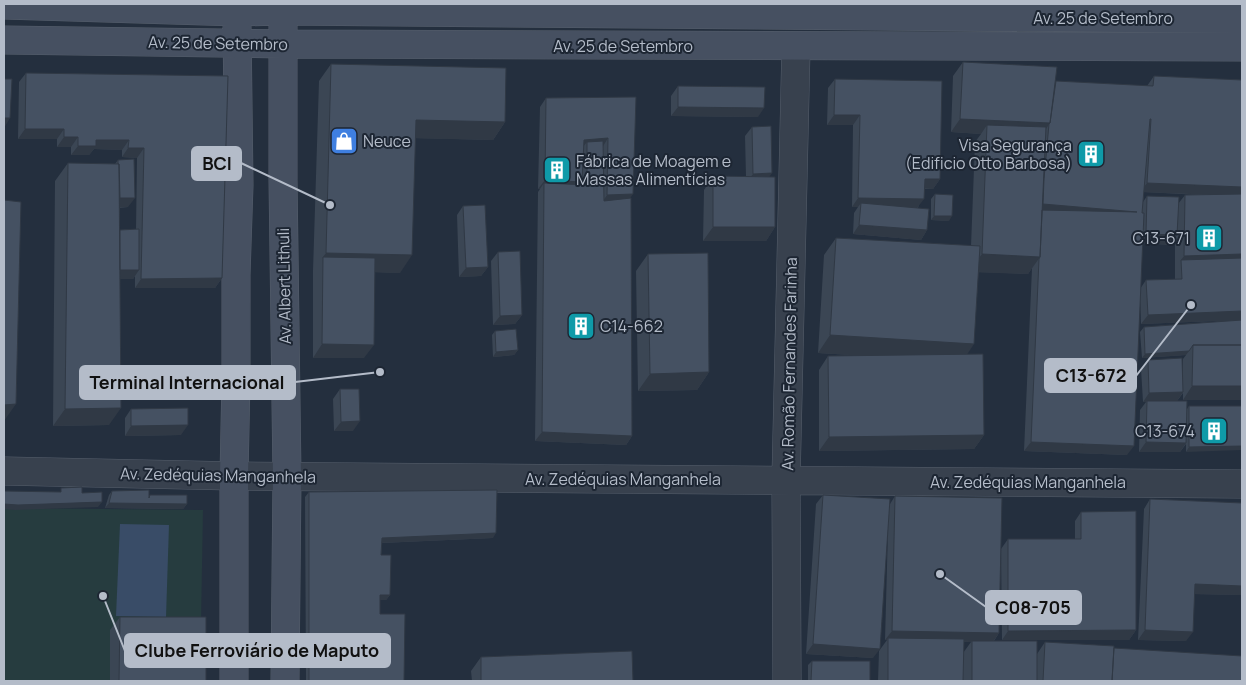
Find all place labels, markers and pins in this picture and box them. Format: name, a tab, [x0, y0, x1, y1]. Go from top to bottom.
shop icon: Neuce	[329, 126, 359, 156]
place label: Neuce	[363, 130, 411, 152]
place label: Visa Segurança (Edificio Otto Barbosa)	[905, 134, 1072, 174]
building icon: Visa Segurança (Edificio Otto Barbosa)	[1076, 139, 1106, 169]
callout: BCI	[192, 147, 241, 180]
place label: Fábrica de Moagem e Massas Alimentícias	[576, 150, 731, 190]
building icon: Fábrica de Moagem e Massas Alimentícias	[542, 155, 572, 185]
building icon: C13-671	[1194, 223, 1224, 253]
place label: C13-671	[1133, 227, 1190, 249]
building icon: C14-662	[566, 311, 596, 341]
place label: C14-662	[600, 315, 663, 337]
callout: C13-672	[1045, 359, 1136, 392]
callout: Terminal Internacional	[80, 366, 295, 399]
building icon: C13-674	[1199, 416, 1229, 446]
place label: C13-674	[1135, 420, 1195, 442]
callout: C08-705	[986, 591, 1081, 624]
callout: Clube Ferroviário de Maputo	[125, 634, 390, 667]

